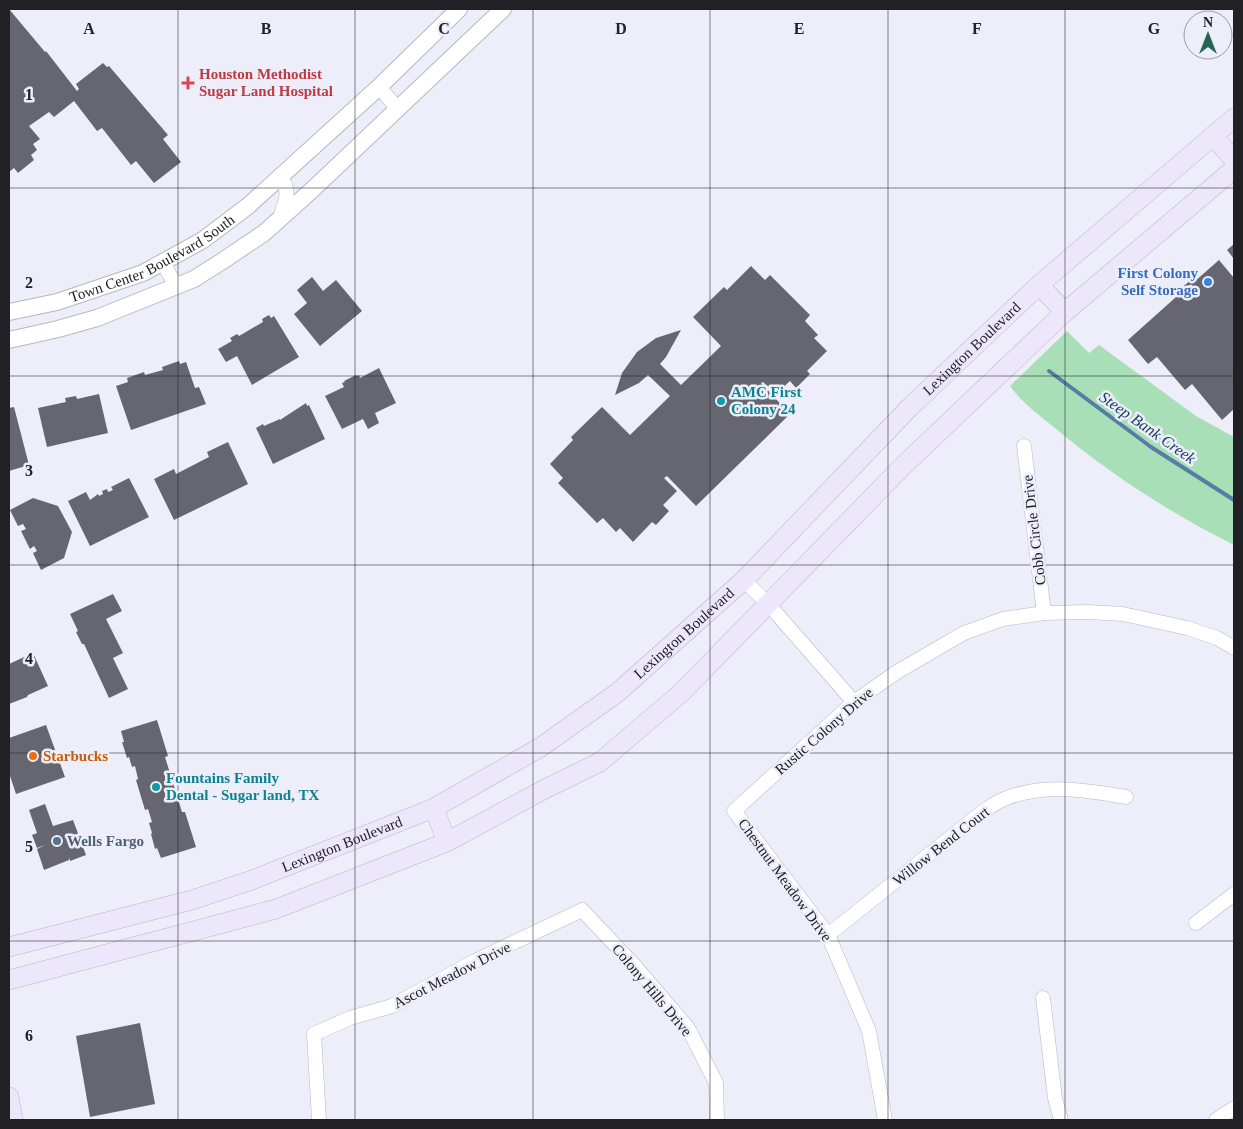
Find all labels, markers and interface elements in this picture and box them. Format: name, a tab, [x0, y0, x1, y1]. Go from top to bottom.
north arrow	[1183, 10, 1233, 60]
text: N	[1203, 15, 1213, 30]
text: A	[83, 20, 95, 37]
text: B	[261, 20, 272, 37]
text: C	[438, 20, 450, 37]
text: D	[615, 20, 627, 37]
text: E	[794, 20, 804, 37]
text: F	[972, 20, 982, 37]
text: G	[1148, 20, 1161, 37]
place label: Houston Methodist Sugar Land Hospital	[199, 66, 333, 99]
marker: Houston Methodist Sugar Land Hospital	[181, 76, 195, 90]
text: 1	[25, 86, 33, 103]
street label: Town Center Boulevard South	[67, 211, 238, 305]
place label: First Colony Self Storage	[1118, 265, 1198, 298]
text: 2	[25, 274, 33, 291]
marker: First Colony Self Storage	[1202, 276, 1214, 288]
street label: Lexington Boulevard	[920, 299, 1024, 398]
place label: AMC First Colony 24	[731, 384, 801, 417]
water label: Steep Bank Creek	[1096, 388, 1200, 468]
marker: AMC First Colony 24	[715, 395, 727, 407]
text: 3	[25, 462, 33, 479]
street label: Cobb Circle Drive	[1019, 474, 1049, 586]
street label: Lexington Boulevard	[631, 585, 738, 682]
text: 4	[25, 650, 33, 667]
street label: Rustic Colony Drive	[772, 684, 876, 778]
place label: Starbucks	[43, 748, 108, 764]
marker: Starbucks	[27, 750, 39, 762]
place label: Fountains Family Dental - Sugar land, TX	[166, 770, 319, 803]
marker: Fountains Family Dental - Sugar land, TX	[150, 781, 162, 793]
street label: Willow Bend Court	[890, 803, 993, 889]
street label: Lexington Boulevard	[280, 813, 405, 875]
street label: Chestnut Meadow Drive	[735, 816, 835, 945]
place label: Wells Fargo	[67, 833, 144, 849]
marker: Wells Fargo	[51, 835, 63, 847]
text: 5	[25, 838, 33, 855]
street label: Ascot Meadow Drive	[391, 938, 513, 1011]
street label: Colony Hills Drive	[609, 941, 695, 1039]
text: 6	[25, 1027, 33, 1044]

